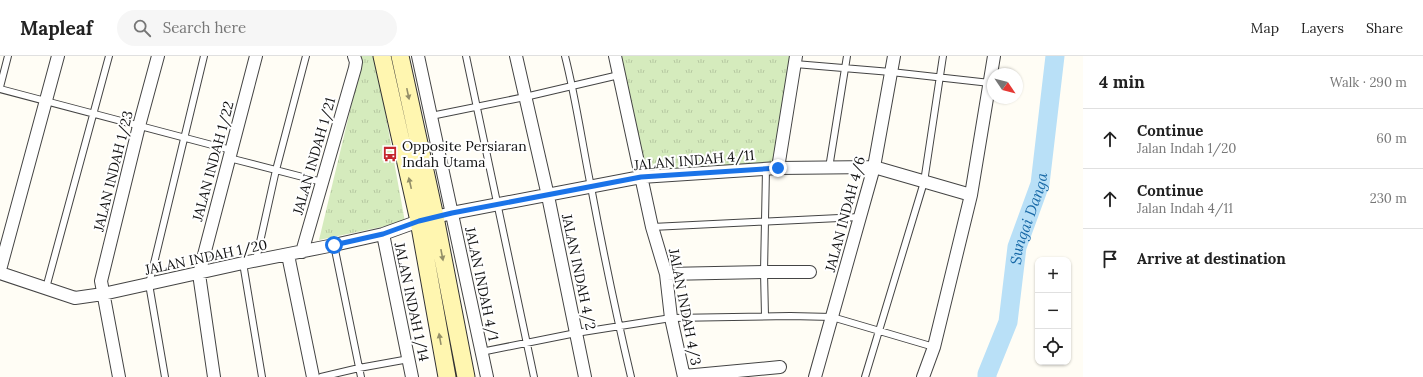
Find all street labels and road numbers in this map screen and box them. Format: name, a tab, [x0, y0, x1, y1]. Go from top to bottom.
street label: JALAN INDAH 1/21	[288, 95, 339, 218]
street label: JALAN INDAH 1/22	[188, 99, 238, 224]
street label: JALAN INDAH 1/23	[89, 109, 137, 234]
street label: JALAN INDAH 4/11	[632, 146, 755, 174]
street label: JALAN INDAH 4/6	[821, 154, 869, 275]
street label: JALAN INDAH 4/2	[558, 211, 600, 332]
street label: JALAN INDAH 4/1	[461, 224, 503, 343]
street label: JALAN INDAH 1/20	[142, 235, 269, 279]
street label: JALAN INDAH 1/14	[390, 240, 433, 364]
street label: JALAN INDAH 4/3	[665, 246, 705, 367]

